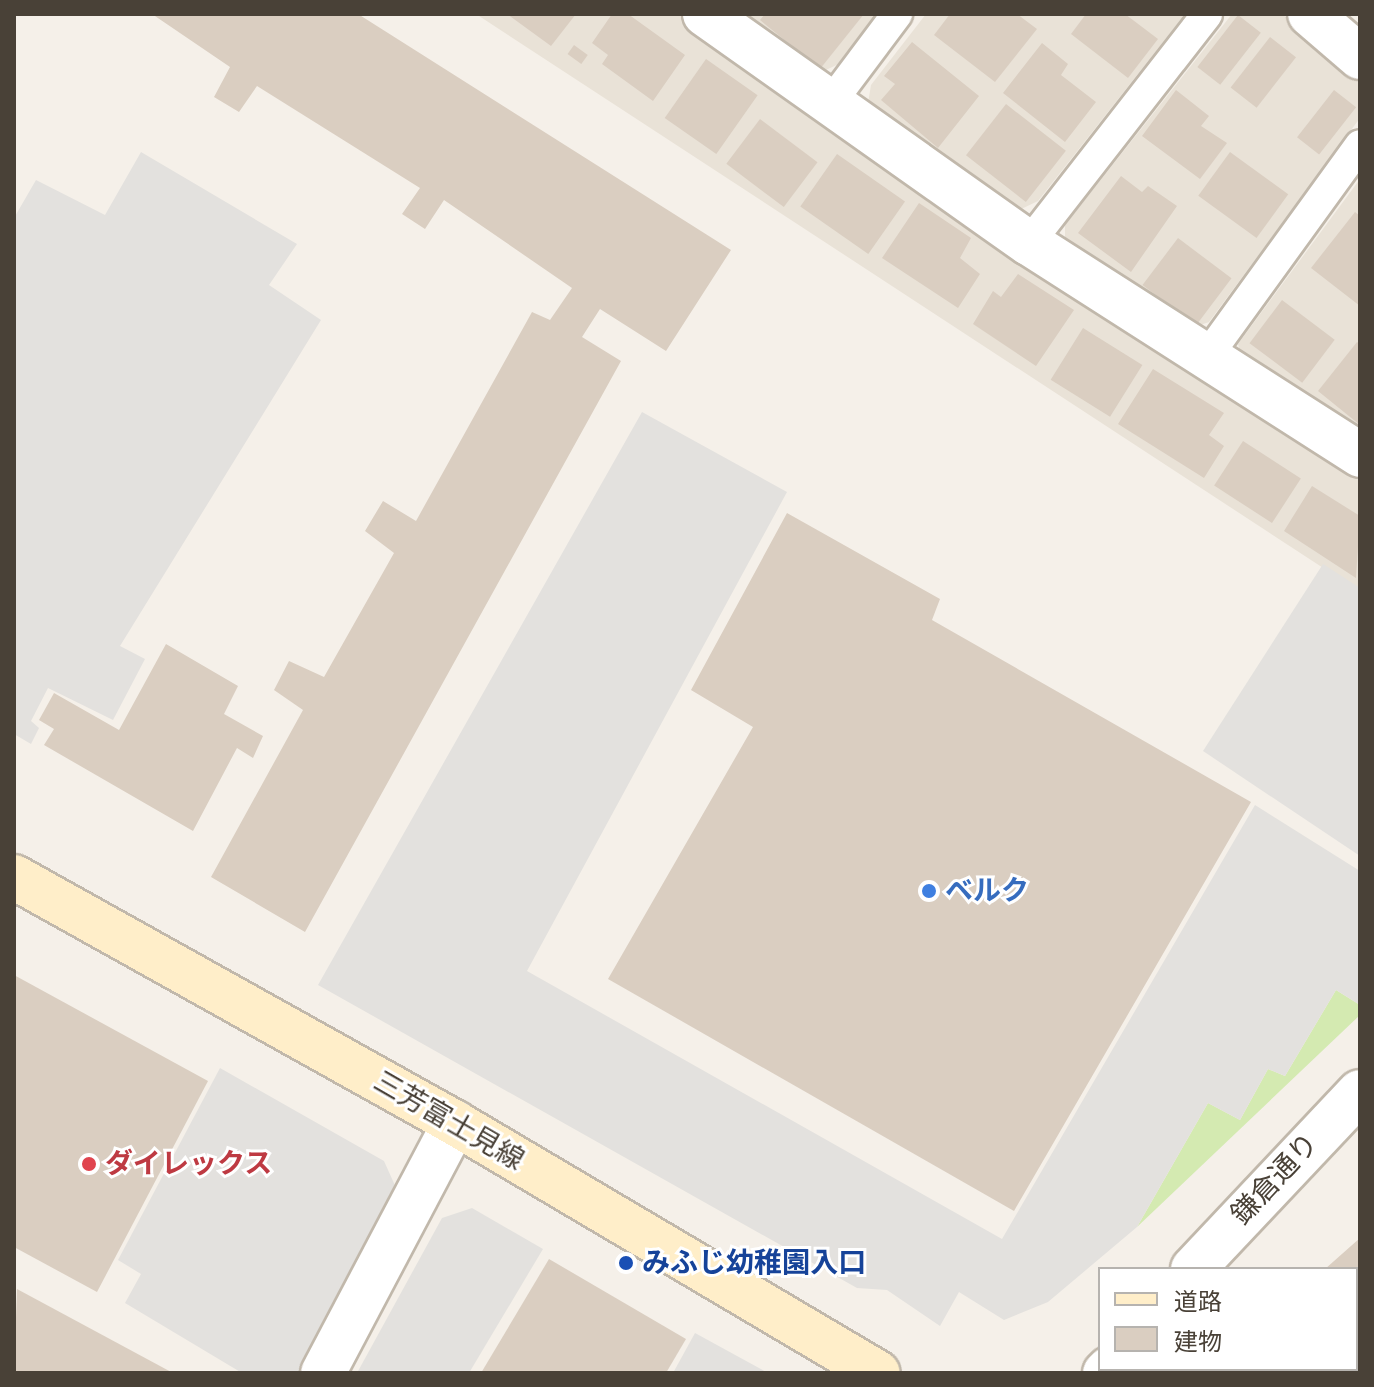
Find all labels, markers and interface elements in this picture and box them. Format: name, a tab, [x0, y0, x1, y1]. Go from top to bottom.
place label: ベルク	[945, 874, 1029, 908]
marker: ベルク	[920, 882, 938, 900]
street label: 三芳富士見線	[368, 1064, 530, 1178]
street label: 鎌倉通り	[1225, 1127, 1325, 1231]
place label: ダイレックス	[105, 1147, 273, 1181]
marker: ダイレックス	[80, 1155, 98, 1173]
place label: みふじ幼稚園入口	[642, 1246, 866, 1280]
marker: みふじ幼稚園入口	[617, 1254, 635, 1272]
legend	[1098, 1267, 1358, 1371]
text: 道路	[1174, 1288, 1222, 1316]
text: 建物	[1174, 1328, 1222, 1356]

